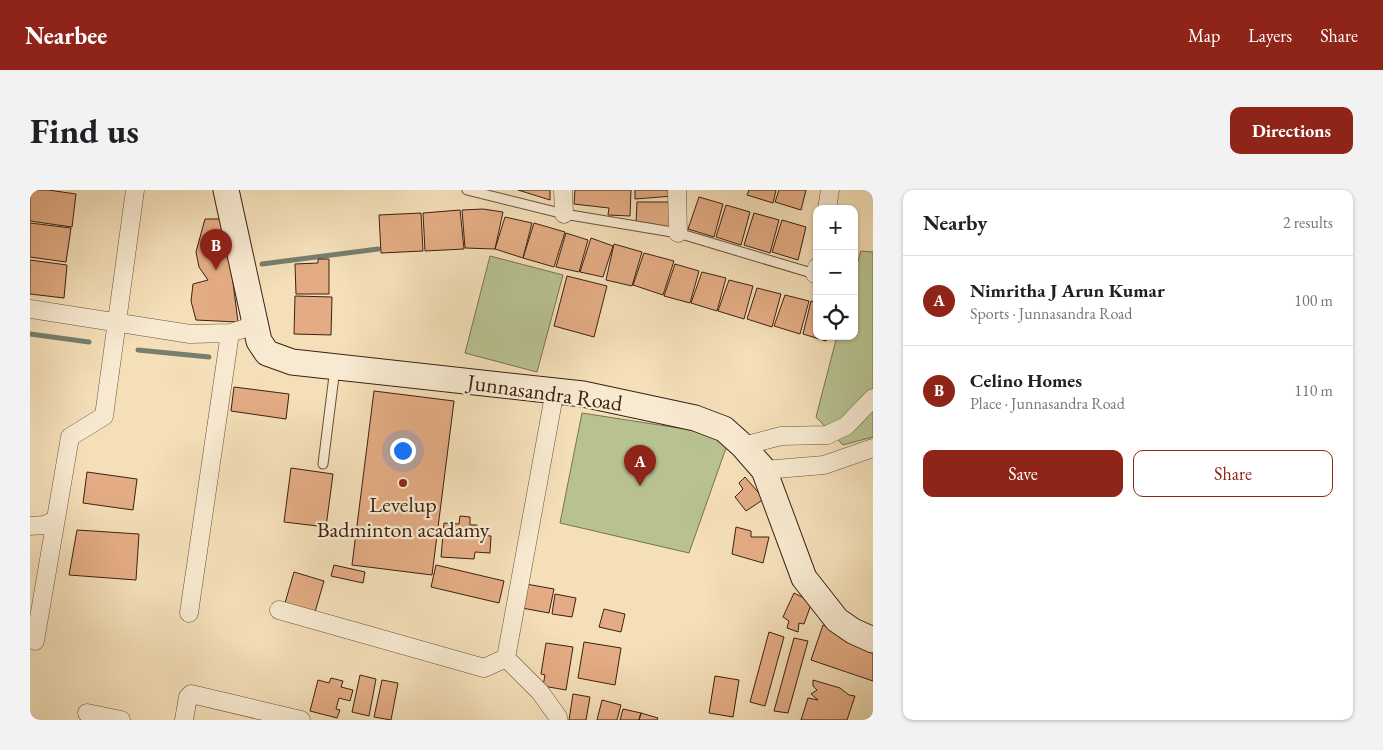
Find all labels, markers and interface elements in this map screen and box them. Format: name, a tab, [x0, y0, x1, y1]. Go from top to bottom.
text: Nearbee	[25, 20, 107, 51]
text: Map	[1188, 24, 1220, 47]
text: Layers	[1248, 24, 1292, 47]
text: Share	[1320, 24, 1358, 47]
button: Directions	[1230, 107, 1353, 154]
text: Find us	[30, 108, 139, 153]
map controls	[813, 205, 858, 340]
button: +	[813, 205, 858, 250]
text: Nearby	[923, 209, 987, 236]
text: 2 results	[1283, 212, 1333, 233]
pin: B	[200, 229, 232, 270]
button: −	[813, 250, 858, 295]
text: Nimritha J Arun Kumar	[970, 278, 1165, 303]
text: A	[933, 290, 945, 311]
text: 100 m	[1294, 290, 1333, 311]
button: locate	[813, 295, 858, 340]
text: Sports · Junnasandra Road	[970, 303, 1132, 324]
street label: Junnasandra Road	[464, 367, 625, 418]
text: Celino Homes	[970, 368, 1082, 393]
text: B	[934, 380, 944, 401]
text: 110 m	[1294, 380, 1333, 401]
text: Place · Junnasandra Road	[970, 393, 1125, 414]
your location	[390, 438, 416, 464]
pin: A	[624, 445, 656, 486]
button: Save	[923, 450, 1123, 497]
button: Share	[1133, 450, 1333, 497]
marker: Levelup Badminton acadamy	[397, 477, 409, 489]
place label: Levelup Badminton acadamy	[317, 490, 490, 544]

